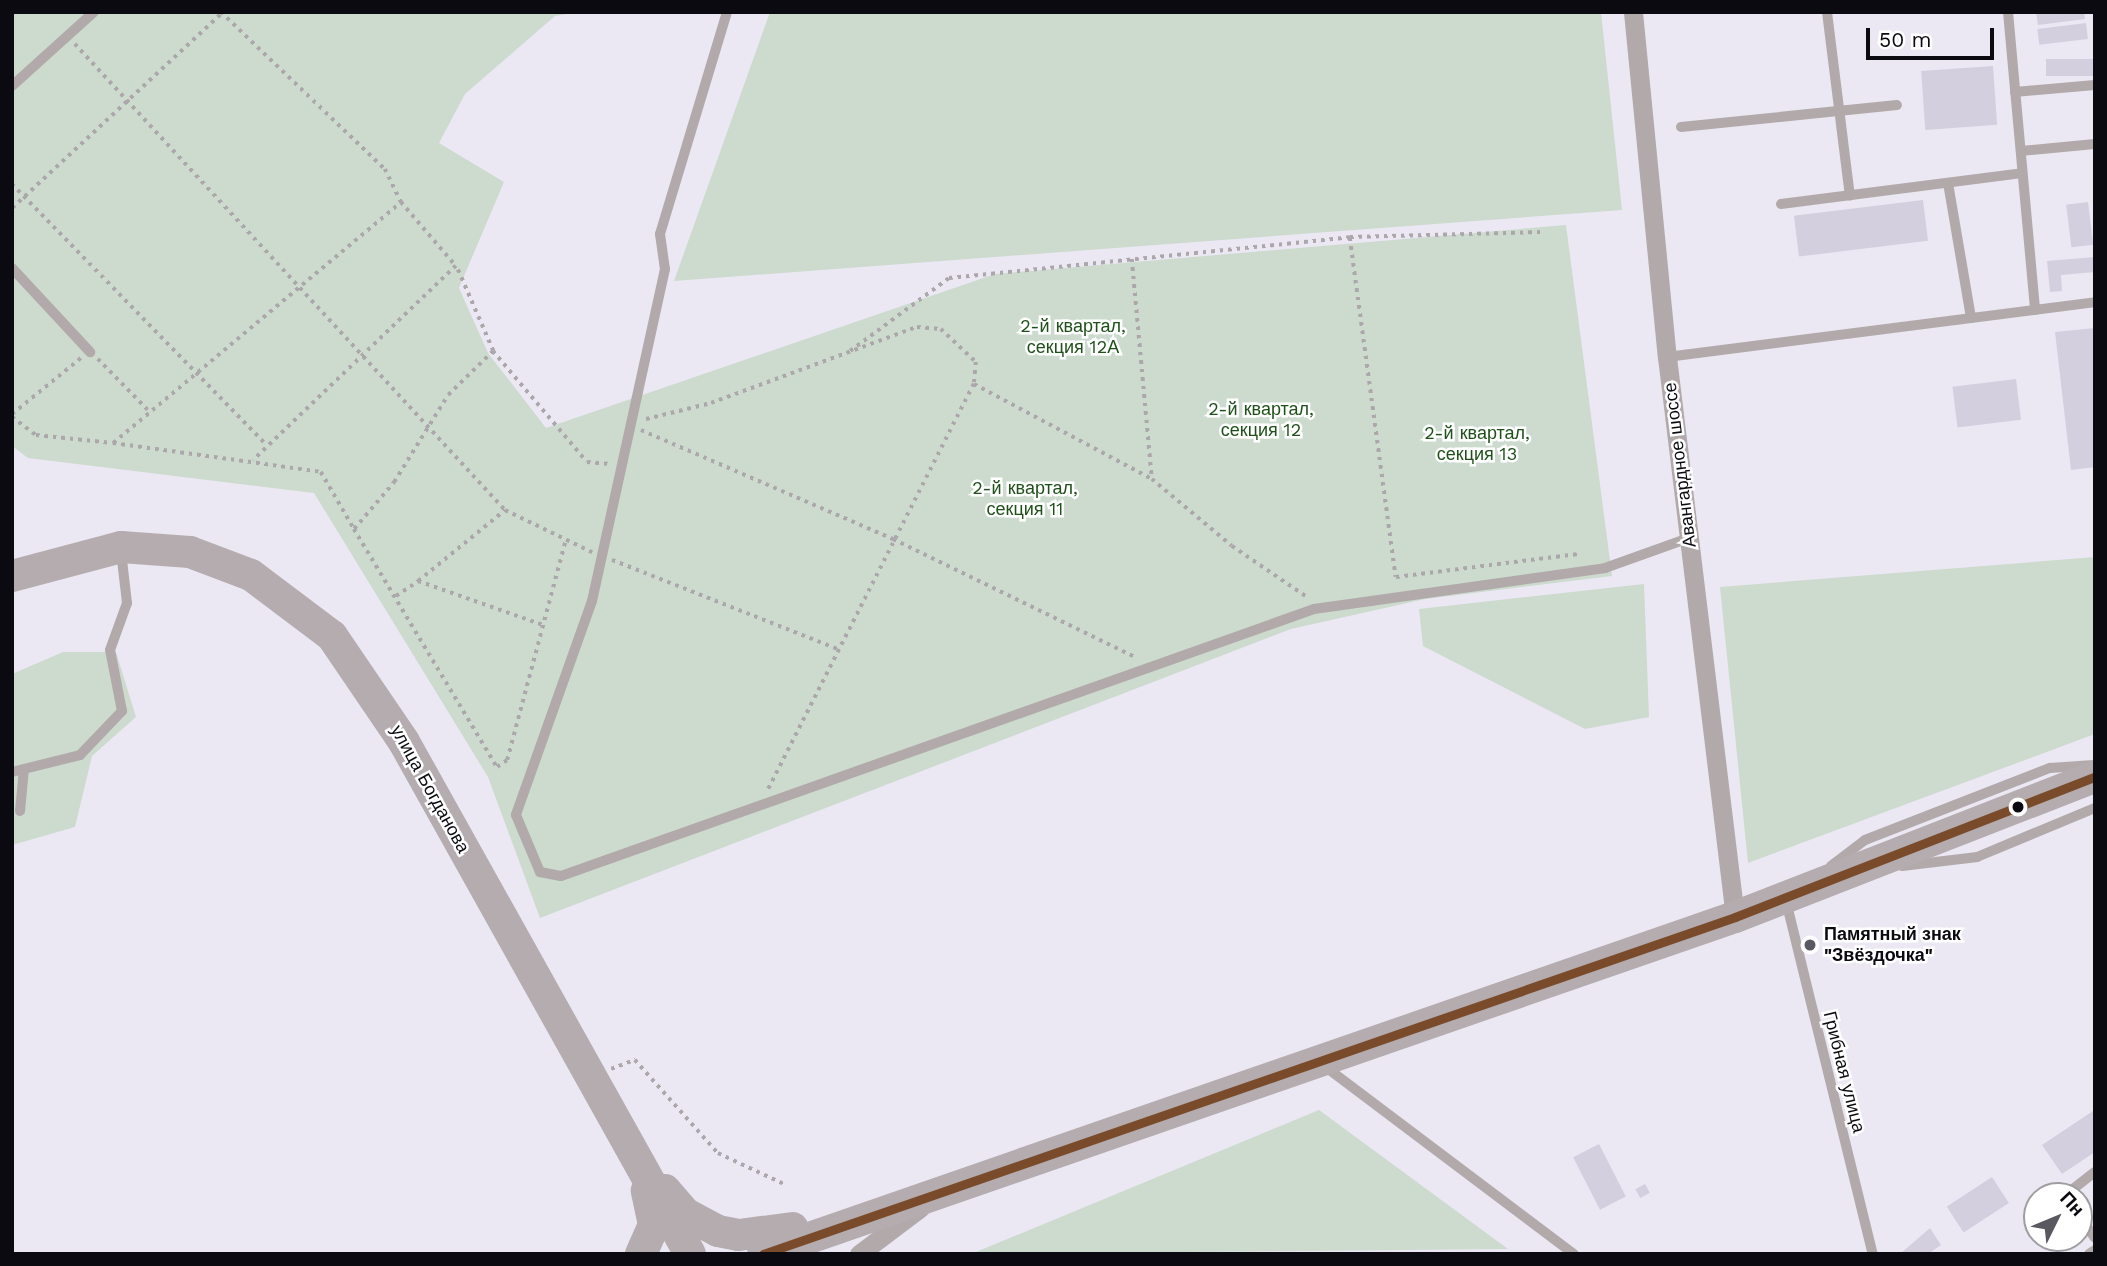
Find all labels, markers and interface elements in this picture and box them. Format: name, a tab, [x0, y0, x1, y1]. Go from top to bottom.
scale bar	[1869, 14, 1997, 58]
text: 50 m	[1879, 27, 1931, 52]
park label: 2-й квартал, секция 12А	[1020, 316, 1126, 358]
street label: Авангардное шоссе	[1659, 381, 1701, 549]
park label: 2-й квартал, секция 12	[1208, 399, 1314, 442]
park label: 2-й квартал, секция 13	[1424, 423, 1530, 466]
park label: 2-й квартал, секция 11	[972, 478, 1078, 520]
street label: улица Богданова	[386, 721, 474, 857]
unlabelled marker	[2011, 800, 2025, 814]
place label: Памятный знак "Звёздочка"	[1824, 924, 1961, 967]
marker: Памятный знак "Звёздочка"	[1802, 937, 1818, 953]
street label: Грибная улица	[1818, 1009, 1870, 1135]
north arrow	[2023, 1182, 2093, 1252]
text: Пн	[2055, 1187, 2089, 1221]

